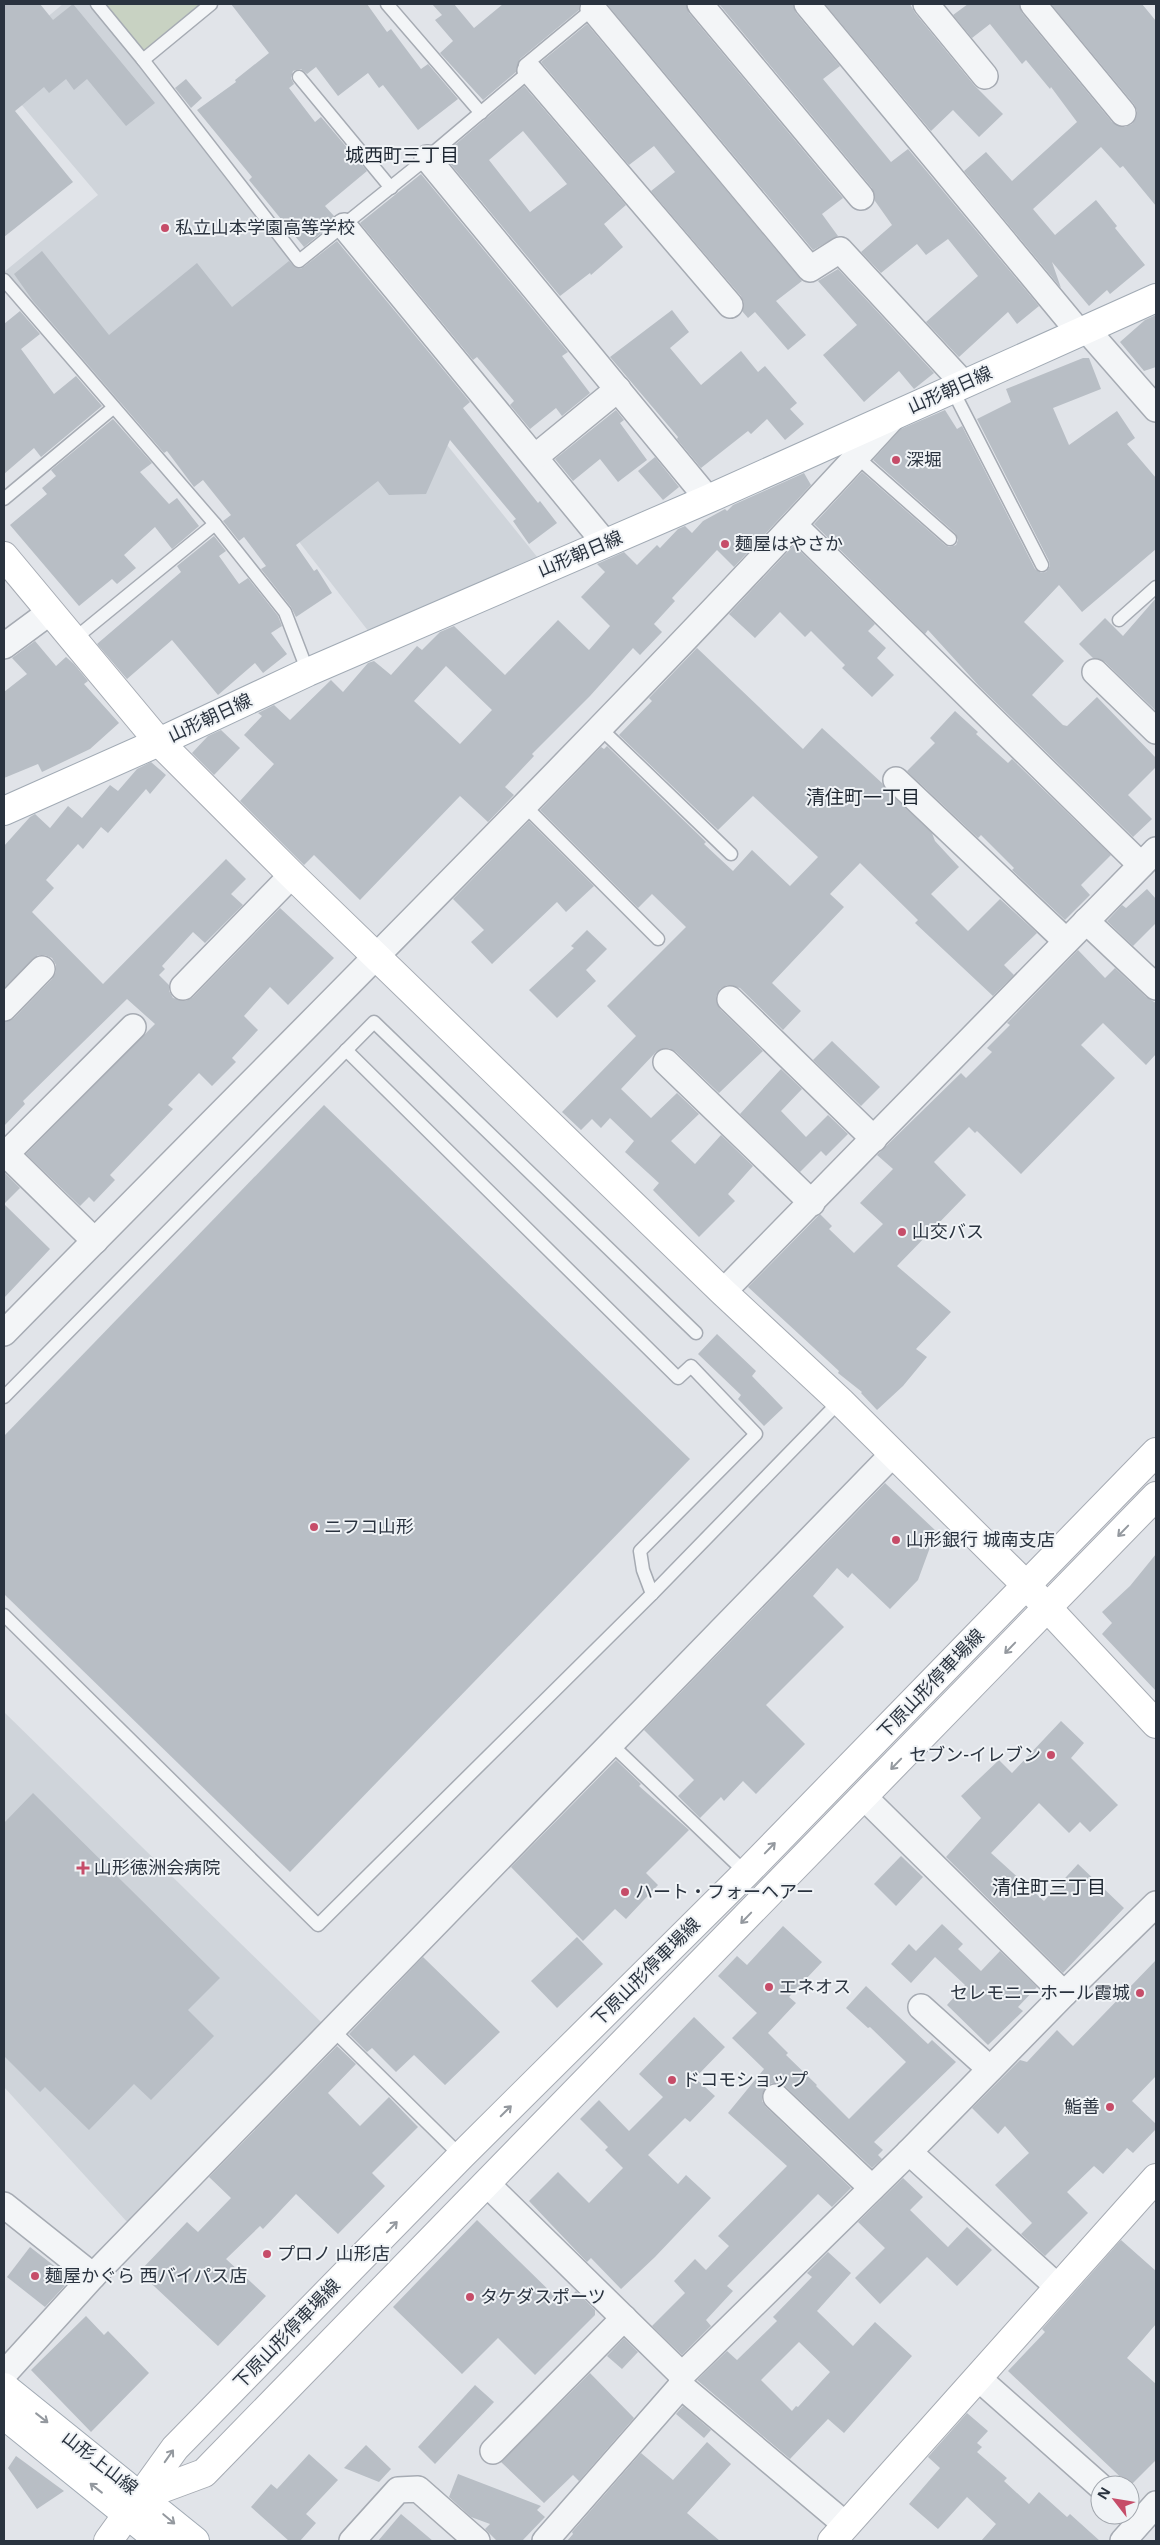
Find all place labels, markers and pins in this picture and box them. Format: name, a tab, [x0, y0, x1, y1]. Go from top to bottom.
place label: 私立山本学園高等学校	[175, 215, 355, 239]
marker: 私立山本学園高等学校	[159, 222, 171, 234]
place label: 深堀	[906, 447, 942, 471]
marker: 深堀	[890, 454, 902, 466]
place label: 麺屋はやさか	[735, 531, 843, 555]
marker: 麺屋はやさか	[719, 538, 731, 550]
place label: 山交バス	[912, 1219, 984, 1243]
marker: 山交バス	[896, 1226, 908, 1238]
place label: ニフコ山形	[324, 1514, 414, 1538]
marker: ニフコ山形	[308, 1521, 320, 1533]
place label: 山形銀行 城南支店	[906, 1527, 1055, 1551]
marker: 山形銀行 城南支店	[890, 1534, 902, 1546]
place label: セブン-イレブン	[909, 1742, 1041, 1766]
marker: セブン-イレブン	[1045, 1749, 1057, 1761]
place label: 山形徳洲会病院	[94, 1855, 220, 1879]
marker: 山形徳洲会病院	[76, 1861, 90, 1875]
place label: ハート・フォーヘアー	[635, 1879, 814, 1903]
marker: ハート・フォーヘアー	[619, 1886, 631, 1898]
place label: エネオス	[779, 1974, 851, 1998]
place label: セレモニーホール霞城	[950, 1980, 1130, 2004]
marker: エネオス	[763, 1981, 775, 1993]
marker: セレモニーホール霞城	[1134, 1987, 1146, 1999]
place label: ドコモショップ	[682, 2067, 808, 2091]
marker: ドコモショップ	[666, 2074, 678, 2086]
place label: 鮨善	[1064, 2094, 1100, 2118]
marker: 鮨善	[1104, 2101, 1116, 2113]
place label: プロノ 山形店	[277, 2241, 390, 2265]
marker: プロノ 山形店	[261, 2248, 273, 2260]
place label: 麺屋かぐら 西バイパス店	[45, 2263, 247, 2287]
marker: 麺屋かぐら 西バイパス店	[29, 2270, 41, 2282]
place label: タケダスポーツ	[480, 2284, 606, 2308]
marker: タケダスポーツ	[464, 2291, 476, 2303]

